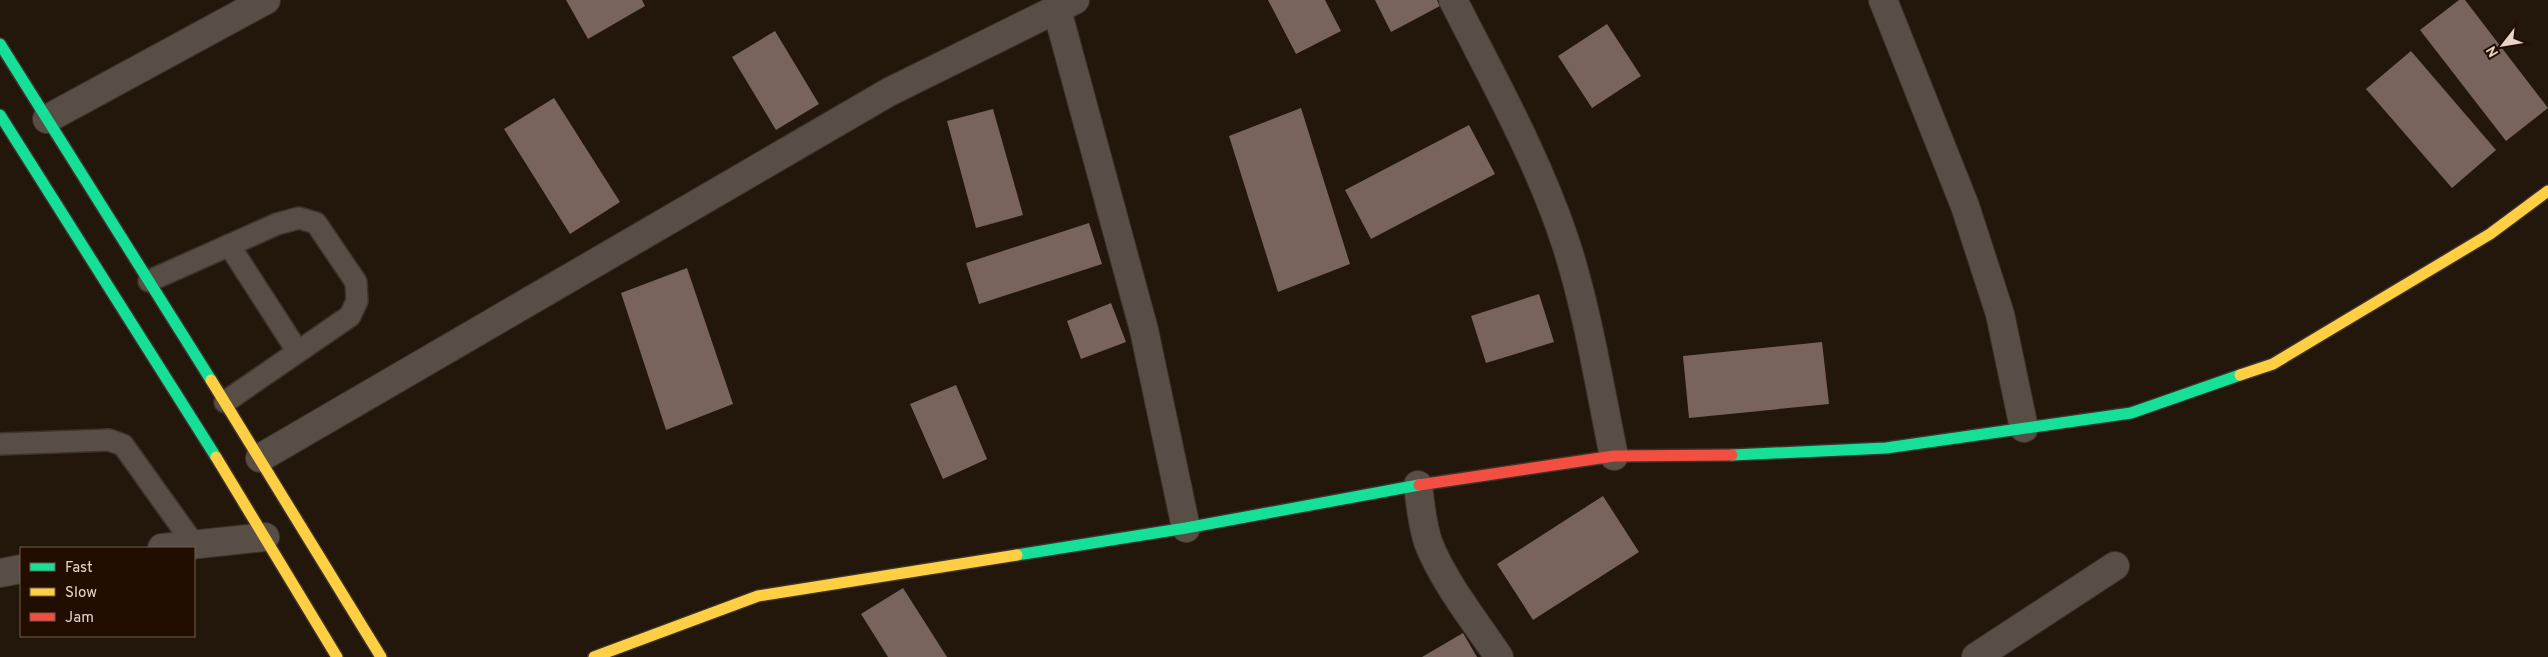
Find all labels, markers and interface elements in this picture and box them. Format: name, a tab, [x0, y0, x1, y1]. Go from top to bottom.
north arrow	[2478, 20, 2528, 70]
text: N	[2483, 42, 2503, 60]
legend	[20, 547, 195, 637]
text: Fast	[65, 559, 93, 578]
text: Slow	[65, 584, 97, 603]
text: Jam	[65, 609, 94, 628]

